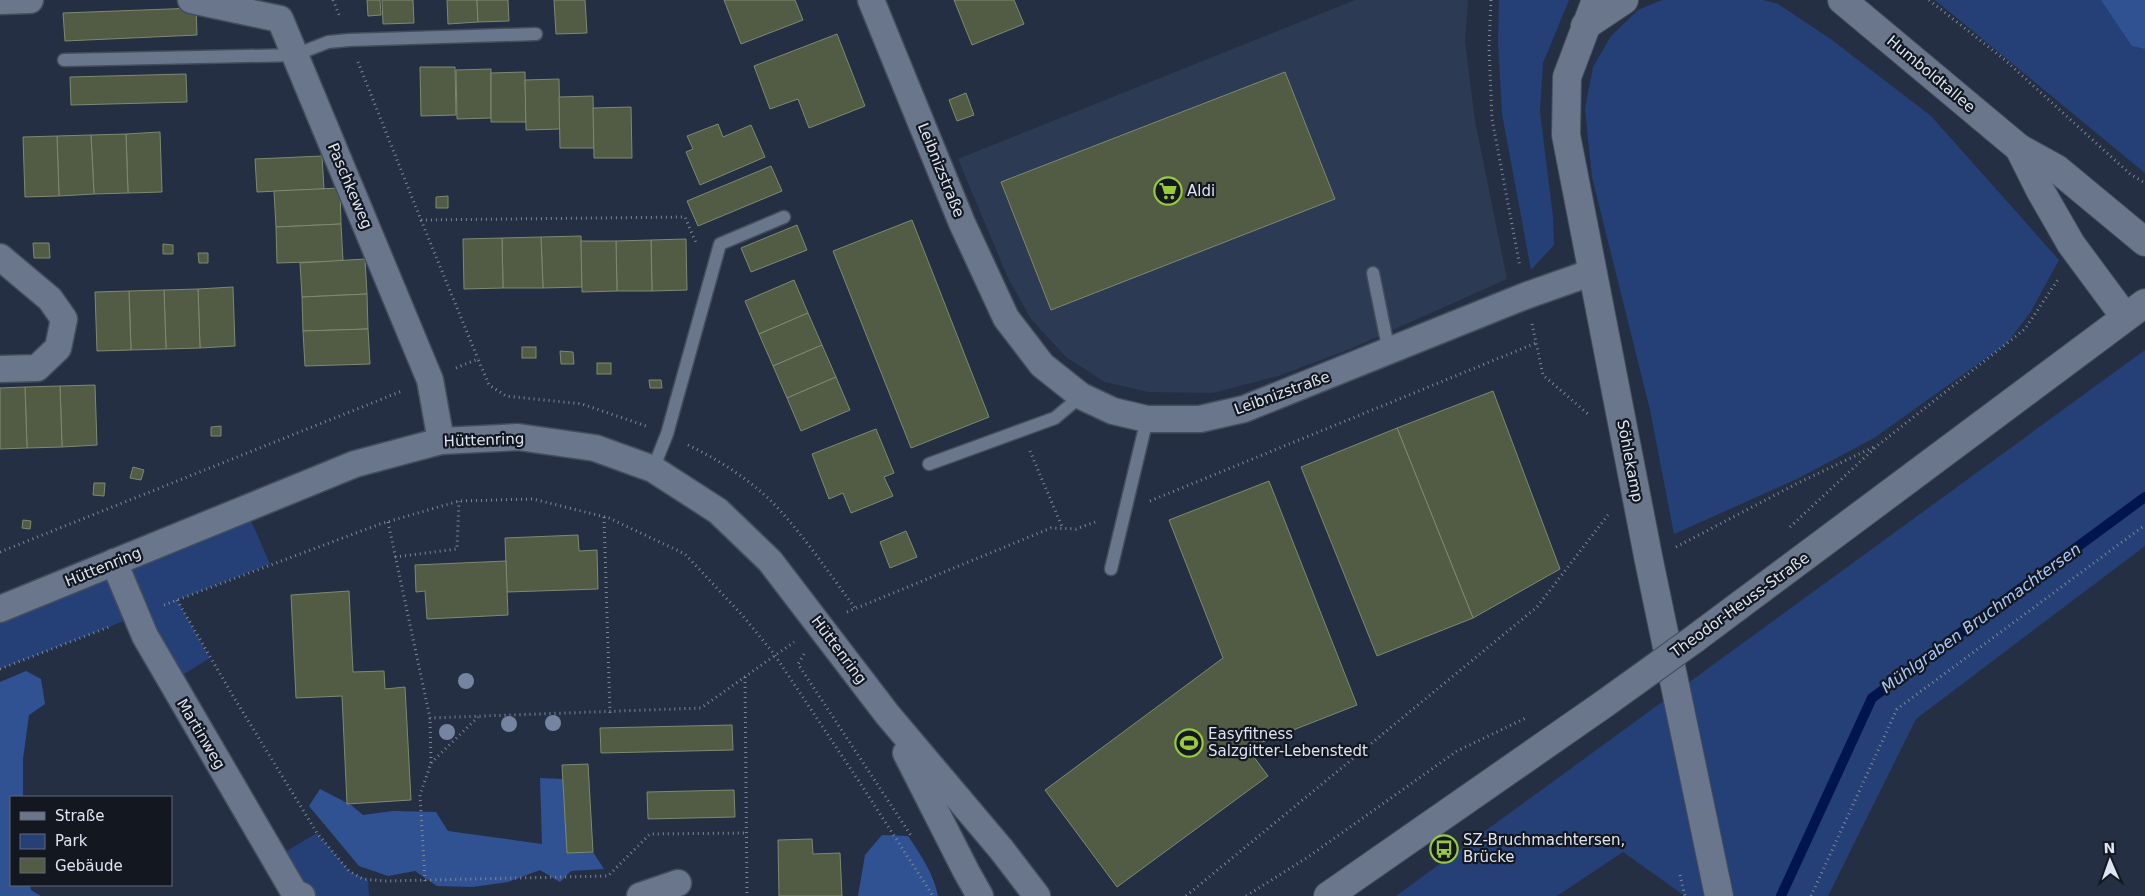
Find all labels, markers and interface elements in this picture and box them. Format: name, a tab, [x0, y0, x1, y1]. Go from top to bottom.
street label: Humboldtallee	[1883, 32, 1979, 116]
street label: Leibnizstraße	[914, 120, 968, 220]
street label: Paschkeweg	[324, 140, 376, 232]
supermarket icon: Aldi	[1153, 176, 1183, 206]
place label: Aldi	[1187, 182, 1215, 200]
street label: Leibnizstraße	[1232, 367, 1332, 419]
street label: Söhlekamp	[1613, 418, 1647, 504]
street label: Hüttenring	[443, 430, 525, 450]
water label: Mühlgraben Bruchmachtersen	[1877, 539, 2085, 697]
street label: Hüttenring	[62, 544, 144, 590]
street label: Theodor-Heuss-Straße	[1666, 549, 1813, 662]
street label: Hüttenring	[808, 612, 870, 688]
street label: Martinweg	[173, 696, 229, 772]
place label: Easyfitness Salzgitter-Lebenstedt	[1208, 725, 1368, 760]
sports icon: Easyfitness Salzgitter-Lebenstedt	[1174, 728, 1204, 758]
legend	[10, 796, 172, 886]
text: Straße	[55, 807, 104, 825]
place label: SZ-Bruchmachtersen, Brücke	[1463, 831, 1625, 866]
text: Park	[55, 832, 88, 850]
bus stop icon: SZ-Bruchmachtersen, Brücke	[1429, 834, 1459, 864]
north arrow	[2085, 836, 2135, 886]
text: N	[2103, 840, 2116, 856]
text: Gebäude	[55, 857, 123, 875]

